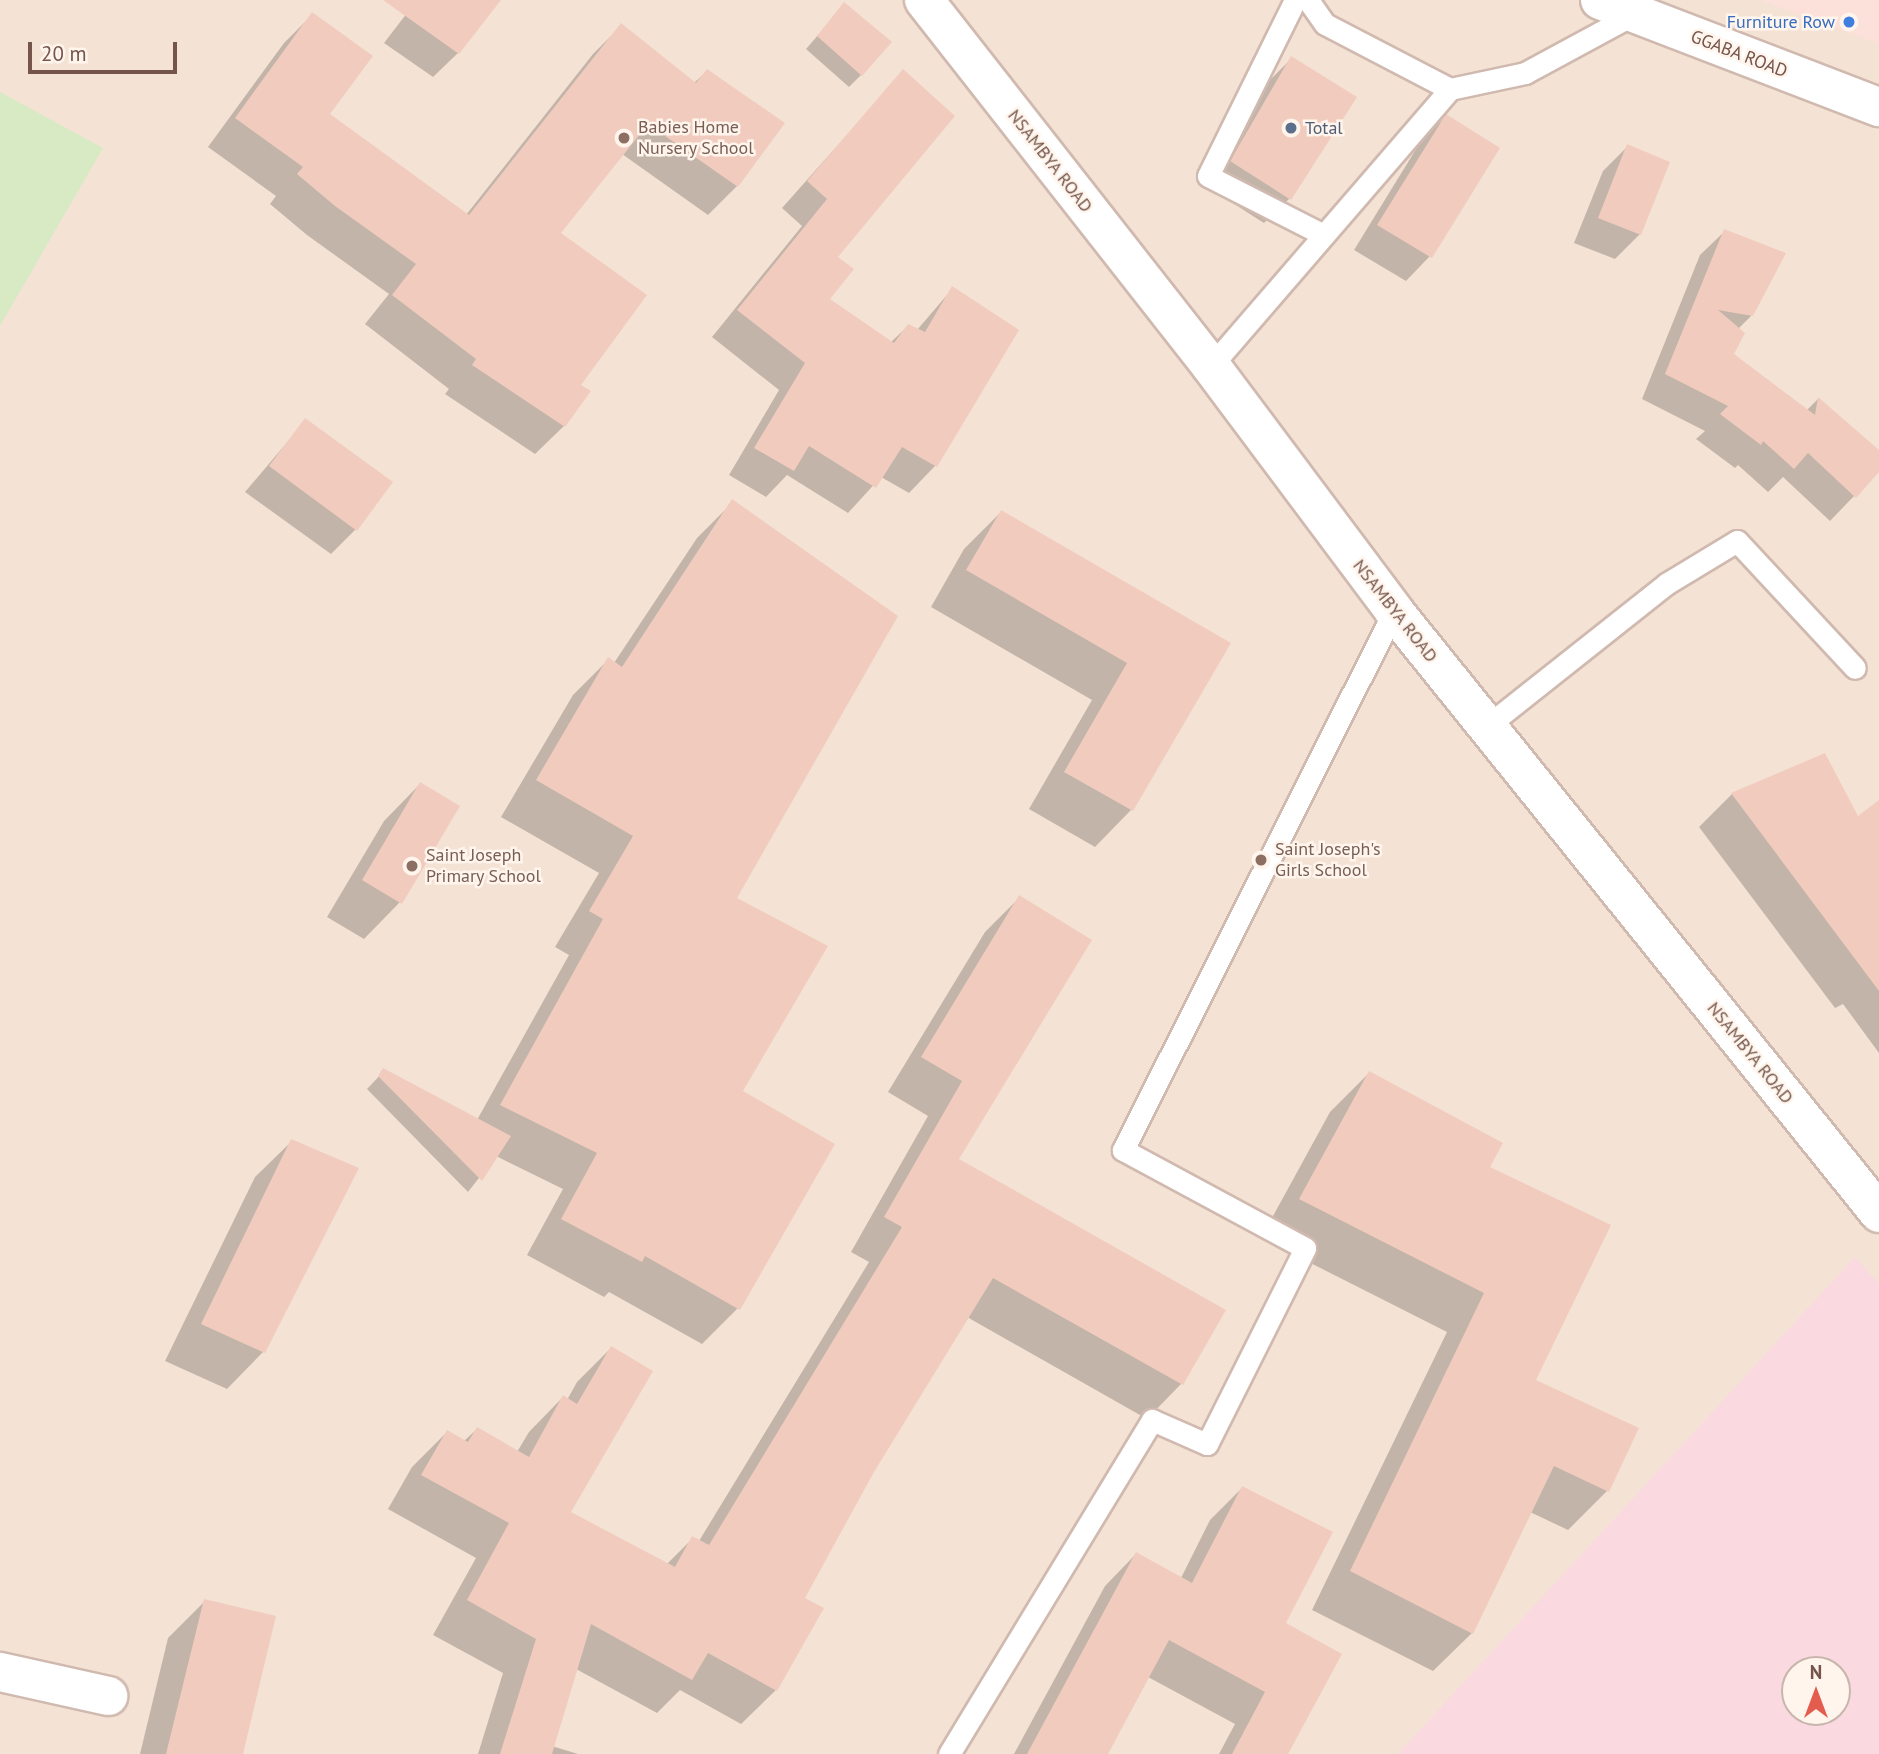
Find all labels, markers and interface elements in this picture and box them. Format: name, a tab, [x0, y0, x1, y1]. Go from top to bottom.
place label: Furniture Row	[1727, 11, 1835, 33]
marker: Furniture Row	[1841, 14, 1857, 30]
street label: GGABA ROAD	[1687, 26, 1791, 82]
scale bar	[32, 28, 180, 72]
text: 20 m	[41, 40, 87, 67]
street label: NSAMBYA ROAD	[1003, 105, 1097, 217]
place label: Babies Home Nursery School	[638, 117, 754, 160]
place label: Total	[1305, 117, 1343, 139]
marker: Total	[1283, 120, 1299, 136]
marker: Babies Home Nursery School	[616, 130, 632, 146]
street label: NSAMBYA ROAD	[1348, 555, 1442, 667]
place label: Saint Joseph's Girls School	[1275, 839, 1381, 882]
place label: Saint Joseph Primary School	[426, 845, 541, 888]
marker: Saint Joseph's Girls School	[1253, 852, 1269, 868]
marker: Saint Joseph Primary School	[404, 858, 420, 874]
street label: NSAMBYA ROAD	[1702, 998, 1798, 1108]
north arrow	[1781, 1656, 1851, 1726]
text: N	[1810, 1660, 1822, 1684]

